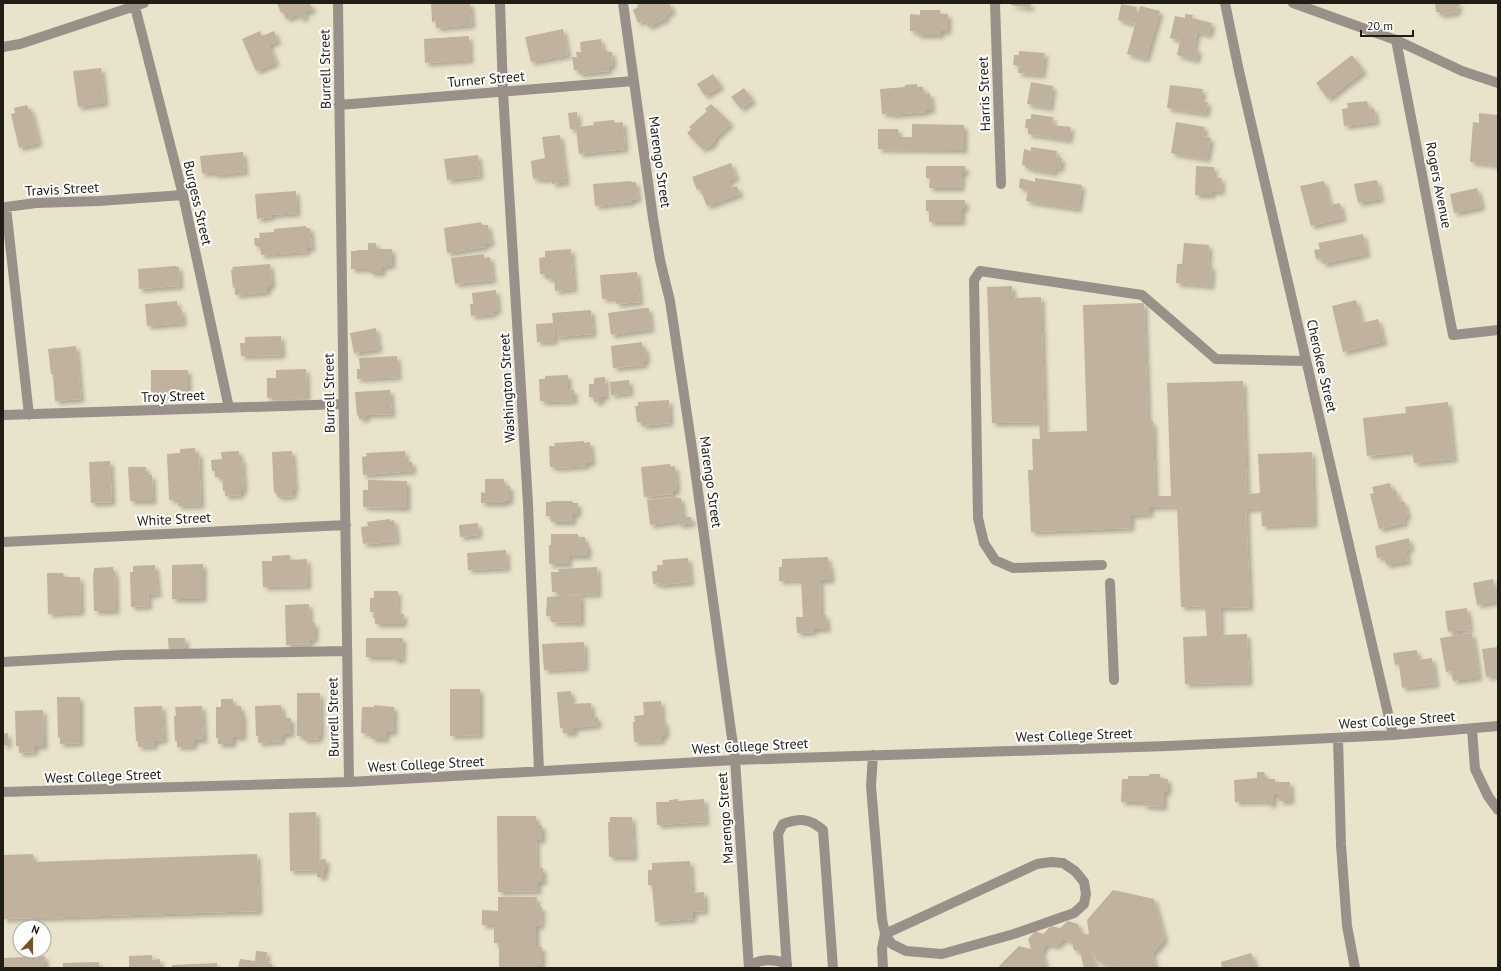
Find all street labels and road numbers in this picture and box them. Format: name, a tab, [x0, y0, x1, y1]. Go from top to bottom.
street label: Burrell Street	[315, 29, 335, 109]
street label: Harris Street	[974, 56, 994, 132]
street label: Turner Street	[447, 67, 526, 91]
street label: Marengo Street	[645, 115, 675, 209]
street label: Rogers Avenue	[1422, 140, 1456, 230]
street label: Burgess Street	[180, 159, 217, 247]
street label: Travis Street	[25, 178, 100, 200]
street label: Cherokee Street	[1303, 318, 1342, 415]
street label: Washington Street	[495, 333, 519, 443]
street label: Burrell Street	[319, 353, 339, 433]
street label: Troy Street	[141, 386, 205, 406]
street label: Marengo Street	[696, 435, 726, 529]
street label: White Street	[136, 508, 212, 530]
street label: Burrell Street	[323, 677, 343, 757]
street label: West College Street	[1338, 707, 1456, 733]
street label: West College Street	[1015, 724, 1133, 746]
street label: West College Street	[691, 734, 809, 758]
street label: West College Street	[367, 752, 485, 776]
street label: West College Street	[44, 765, 162, 787]
street label: Marengo Street	[713, 771, 737, 865]

